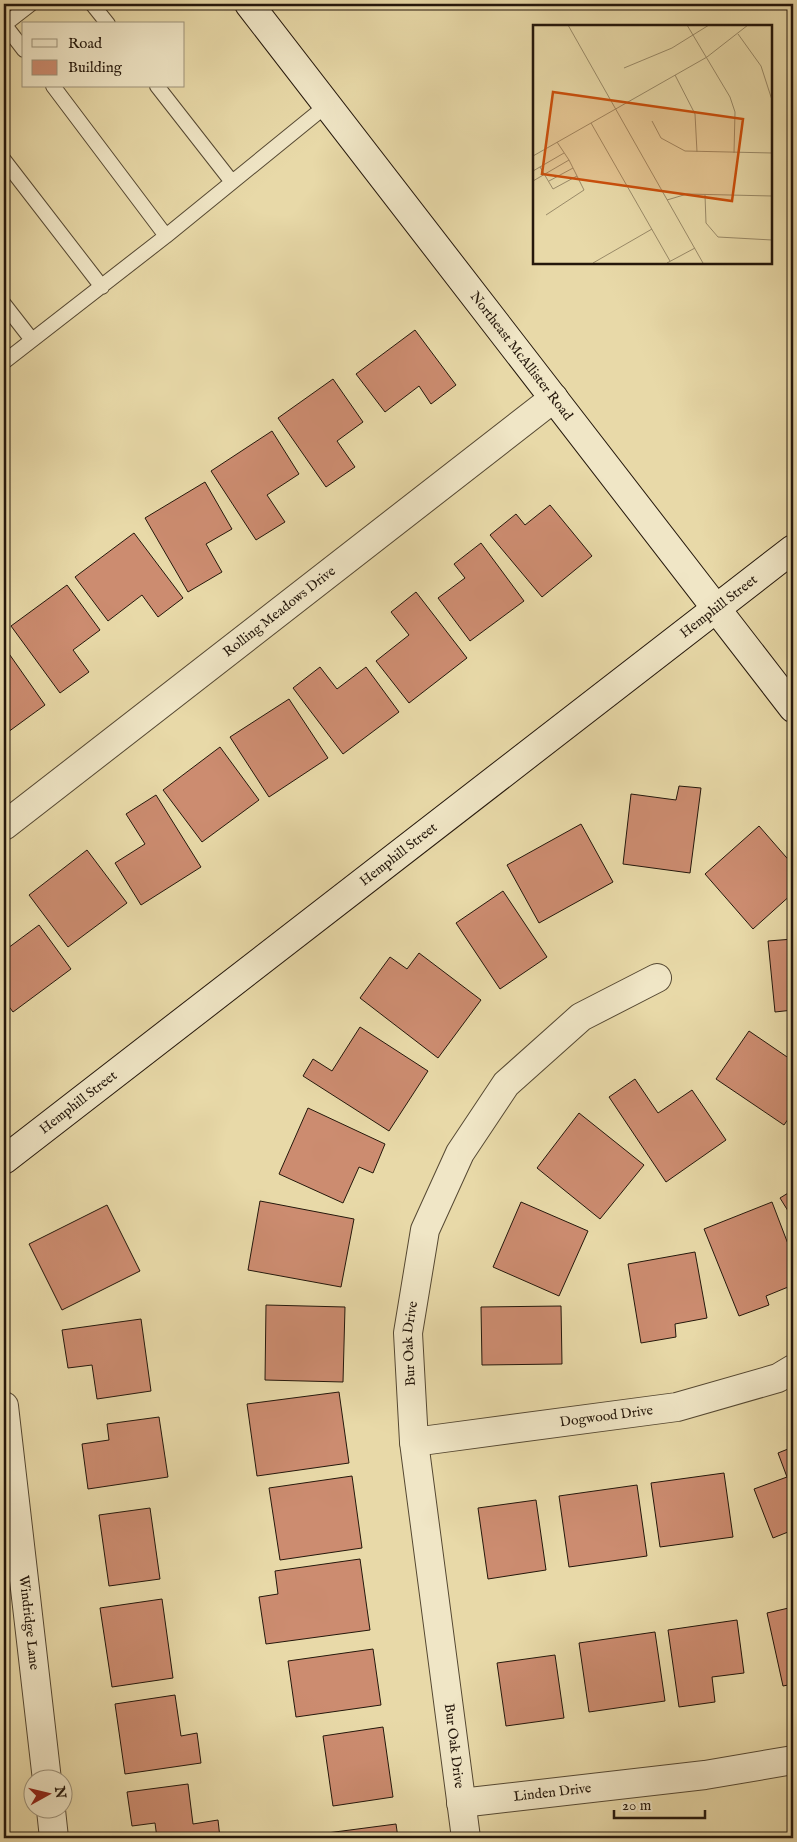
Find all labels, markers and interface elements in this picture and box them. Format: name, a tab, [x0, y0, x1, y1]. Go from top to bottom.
legend	[22, 22, 185, 88]
inset map	[533, 25, 772, 264]
text: Road	[68, 34, 103, 53]
text: Building	[68, 58, 123, 77]
street label: Northeast McAllister Road	[466, 288, 577, 425]
street label: Rolling Meadows Drive	[219, 562, 340, 661]
street label: Hemphill Street	[676, 571, 761, 642]
street label: Hemphill Street	[356, 819, 441, 890]
street label: Hemphill Street	[36, 1067, 121, 1138]
street label: Bur Oak Drive	[399, 1299, 422, 1387]
street label: Dogwood Drive	[559, 1401, 655, 1432]
street label: Windridge Lane	[15, 1574, 43, 1672]
street label: Bur Oak Drive	[440, 1702, 468, 1790]
north arrow	[22, 1770, 72, 1820]
street label: Linden Drive	[513, 1779, 593, 1806]
text: N	[50, 1784, 70, 1800]
scale bar	[614, 1787, 706, 1819]
text: 20 m	[622, 1796, 652, 1815]

